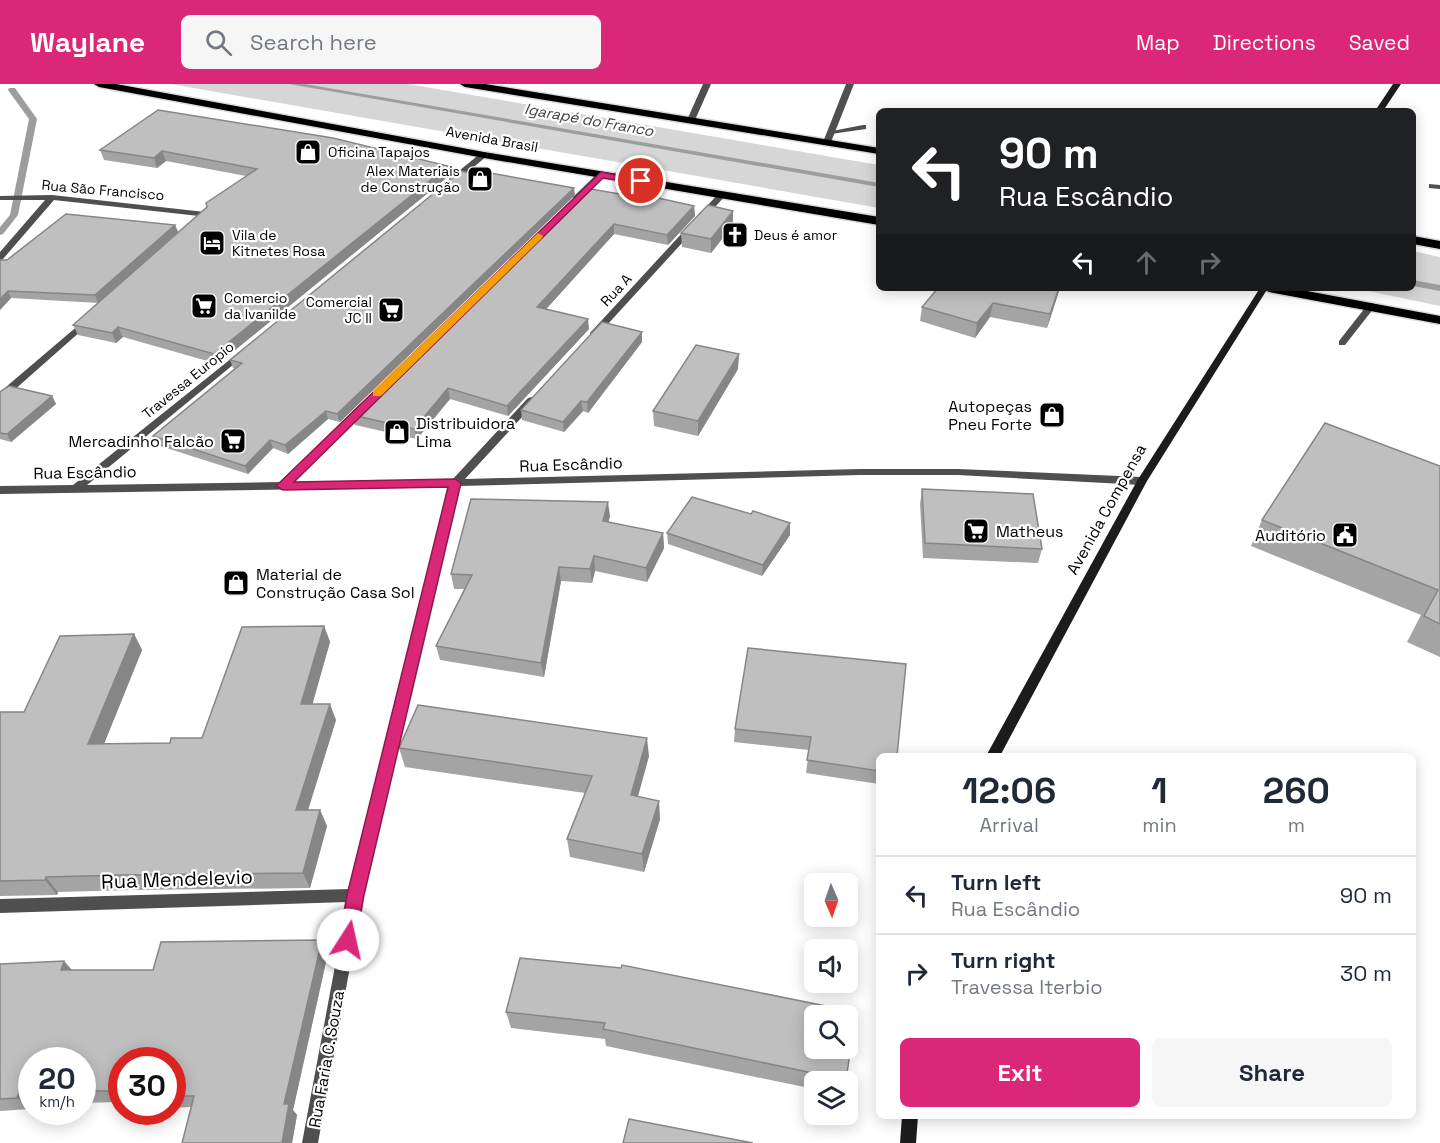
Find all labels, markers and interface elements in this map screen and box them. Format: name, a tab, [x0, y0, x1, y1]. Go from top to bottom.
search box	[181, 15, 601, 69]
text: Waylane	[30, 24, 145, 60]
icon: search	[202, 26, 235, 59]
text: Search here	[250, 28, 377, 56]
text: Map	[1136, 29, 1180, 56]
text: Directions	[1213, 29, 1316, 56]
text: Saved	[1349, 29, 1410, 56]
water label: Igarapé do Franco	[523, 99, 656, 140]
street label: Avenida Brasil	[444, 122, 540, 156]
text: 90 m	[999, 127, 1099, 180]
icon: left	[900, 132, 978, 210]
shop icon: Oficina Tapajos	[293, 137, 323, 167]
place label: Oficina Tapajos	[328, 143, 430, 161]
pin	[615, 155, 666, 206]
place label: Alex Materiais de Construção	[360, 162, 460, 196]
shop icon: Alex Materiais de Construção	[465, 164, 495, 194]
icon: arrive	[624, 164, 657, 197]
street label: Rua São Francisco	[41, 176, 165, 204]
text: Rua Escândio	[999, 179, 1173, 214]
church icon: Deus é amor	[720, 220, 750, 250]
place label: Vila de Kitnetes Rosa	[232, 226, 325, 260]
place label: Deus é amor	[754, 226, 837, 244]
hotel icon: Vila de Kitnetes Rosa	[197, 228, 227, 258]
icon: left	[1067, 246, 1100, 279]
icon: ahead	[1130, 246, 1163, 279]
icon: right	[1193, 246, 1226, 279]
street label: Rua A	[597, 270, 636, 310]
place label: Comercio da Ivanilde	[224, 289, 296, 323]
supermarket icon: Comercio da Ivanilde	[189, 291, 219, 321]
place label: Comercial JC II	[306, 293, 372, 327]
supermarket icon: Comercial JC II	[376, 295, 406, 325]
street label: Travessa Europio	[138, 337, 238, 423]
place label: Autopeças Pneu Forte	[948, 396, 1032, 435]
shop icon: Autopeças Pneu Forte	[1037, 400, 1067, 430]
place label: Distribuidora Lima	[416, 413, 515, 452]
shop icon: Distribuidora Lima	[382, 417, 412, 447]
supermarket icon: Mercadinho Falcão	[218, 426, 248, 456]
place label: Mercadinho Falcão	[68, 431, 214, 452]
street label: Avenida Compensa	[1062, 440, 1151, 578]
street label: Rua Escândio	[519, 452, 623, 477]
street label: Rua Escândio	[33, 461, 137, 484]
supermarket icon: Matheus	[961, 516, 991, 546]
public building icon: Auditório	[1330, 520, 1360, 550]
place label: Matheus	[996, 521, 1063, 542]
place label: Auditório	[1255, 525, 1326, 546]
place label: Material de Construção Casa Sol	[256, 564, 415, 603]
shop icon: Material de Construção Casa Sol	[221, 568, 251, 598]
text: 12:06	[962, 768, 1056, 814]
text: 1	[1151, 768, 1168, 814]
text: 260	[1263, 768, 1330, 814]
text: Arrival	[979, 812, 1039, 838]
text: min	[1142, 812, 1177, 838]
text: m	[1288, 812, 1305, 838]
street label: Rua Mendelevio	[101, 863, 253, 895]
text: Turn left	[951, 868, 1041, 896]
north arrow	[804, 873, 858, 927]
map controls	[804, 873, 858, 1125]
icon: left	[900, 879, 933, 912]
text: 90 m	[1340, 881, 1392, 909]
text: Rua Escândio	[951, 896, 1080, 922]
position arrow	[316, 908, 380, 972]
button: sound	[804, 939, 858, 993]
text: Turn right	[951, 946, 1056, 974]
icon: right	[900, 957, 933, 990]
text: 30 m	[1340, 959, 1392, 987]
text: Travessa Iterbio	[951, 974, 1103, 1000]
street label: Rua Faria C. Souza	[304, 989, 349, 1129]
button: search	[804, 1005, 858, 1059]
button: Exit	[900, 1038, 1140, 1107]
button: Share	[1152, 1038, 1392, 1107]
speed limit sign: 30	[108, 1047, 186, 1125]
text: 20	[38, 1059, 76, 1098]
button: layers	[804, 1071, 858, 1125]
text: km/h	[39, 1092, 75, 1111]

